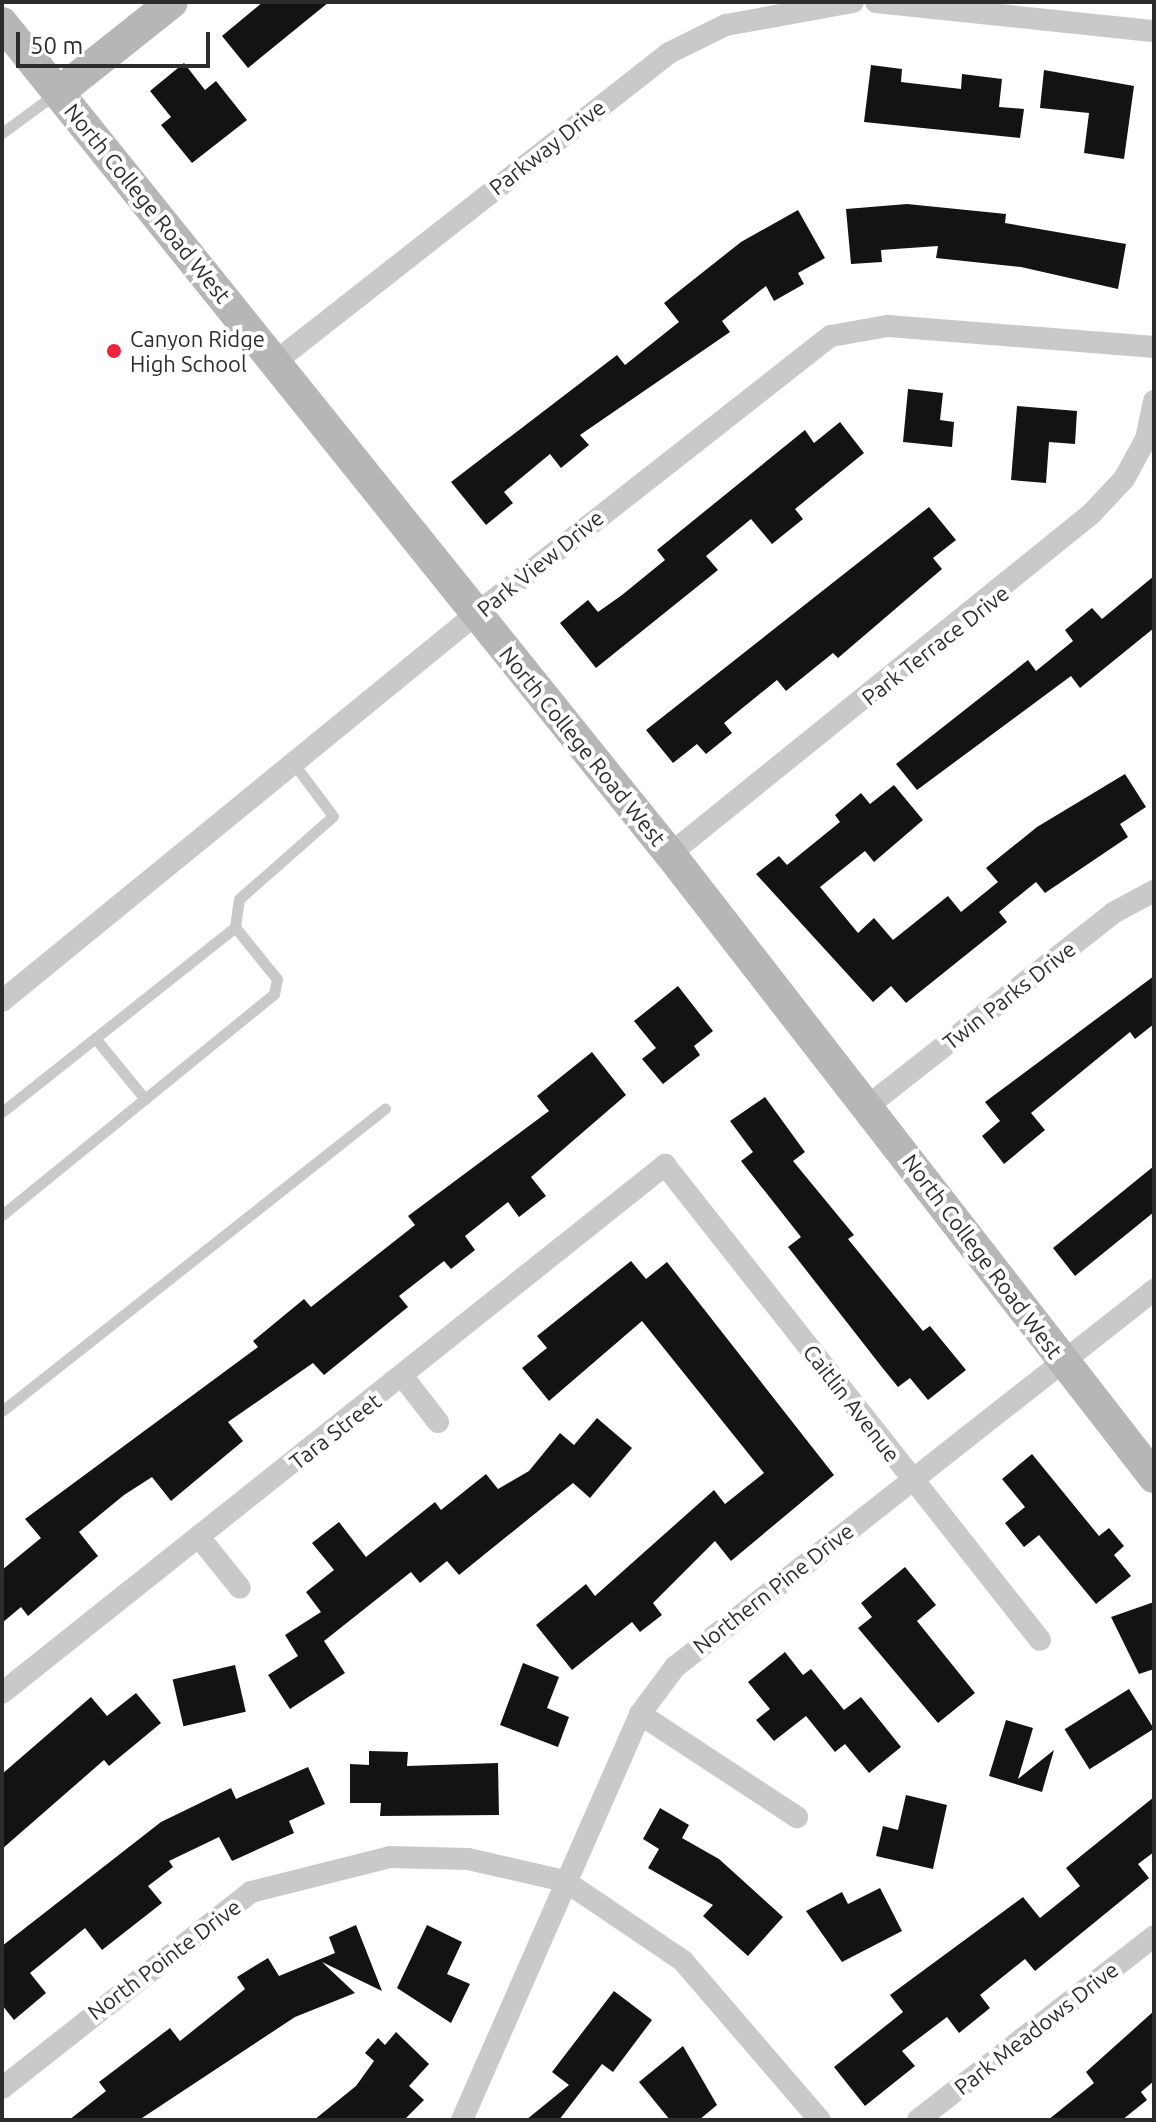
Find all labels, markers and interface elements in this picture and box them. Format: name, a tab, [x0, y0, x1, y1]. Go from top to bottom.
scale bar	[20, 16, 214, 66]
text: 50 m	[30, 32, 83, 59]
street label: Parkway Drive	[484, 94, 610, 200]
street label: North College Road West	[59, 98, 237, 308]
place label: Canyon Ridge High School	[130, 325, 265, 376]
marker: Canyon Ridge High School	[105, 342, 123, 360]
street label: Park View Drive	[471, 504, 609, 622]
street label: Park Terrace Drive	[856, 579, 1014, 711]
street label: North College Road West	[494, 641, 672, 851]
street label: Twin Parks Drive	[937, 935, 1081, 1055]
street label: North College Road West	[898, 1149, 1068, 1363]
street label: Caitlin Avenue	[798, 1339, 906, 1467]
street label: Tara Street	[284, 1387, 386, 1475]
street label: Northern Pine Drive	[687, 1517, 859, 1659]
street label: North Pointe Drive	[82, 1893, 246, 2025]
street label: Park Meadows Drive	[949, 1956, 1123, 2100]

